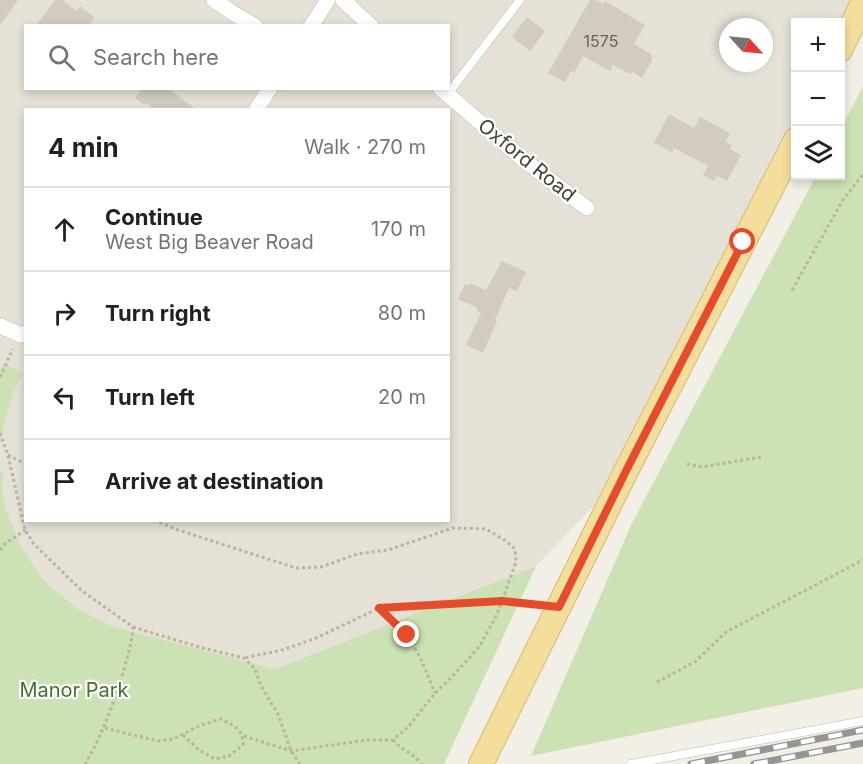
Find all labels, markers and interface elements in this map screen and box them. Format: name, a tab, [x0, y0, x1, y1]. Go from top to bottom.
north arrow	[719, 18, 773, 72]
map controls	[791, 18, 845, 180]
button: +	[791, 18, 845, 72]
search box	[24, 24, 450, 90]
house number: 1575	[584, 31, 618, 51]
icon: search	[45, 41, 78, 74]
text: Search here	[93, 44, 219, 70]
button: −	[791, 72, 845, 126]
street label: Oxford Road	[473, 113, 581, 207]
button: layers	[791, 126, 845, 180]
text: 4 min	[48, 132, 119, 163]
text: Walk · 270 m	[304, 135, 426, 159]
text: Continue	[105, 204, 203, 230]
icon: ahead	[48, 213, 81, 246]
text: 170 m	[371, 217, 426, 241]
route start	[729, 228, 755, 254]
text: West Big Beaver Road	[105, 230, 314, 254]
icon: right	[48, 297, 81, 330]
text: Turn right	[105, 300, 211, 326]
text: 80 m	[378, 301, 426, 325]
icon: left	[48, 381, 81, 414]
text: Turn left	[105, 384, 195, 410]
text: 20 m	[378, 385, 426, 409]
icon: arrive	[48, 465, 81, 498]
text: Arrive at destination	[105, 468, 324, 494]
route end	[393, 621, 419, 647]
park label: Manor Park	[19, 678, 129, 702]

